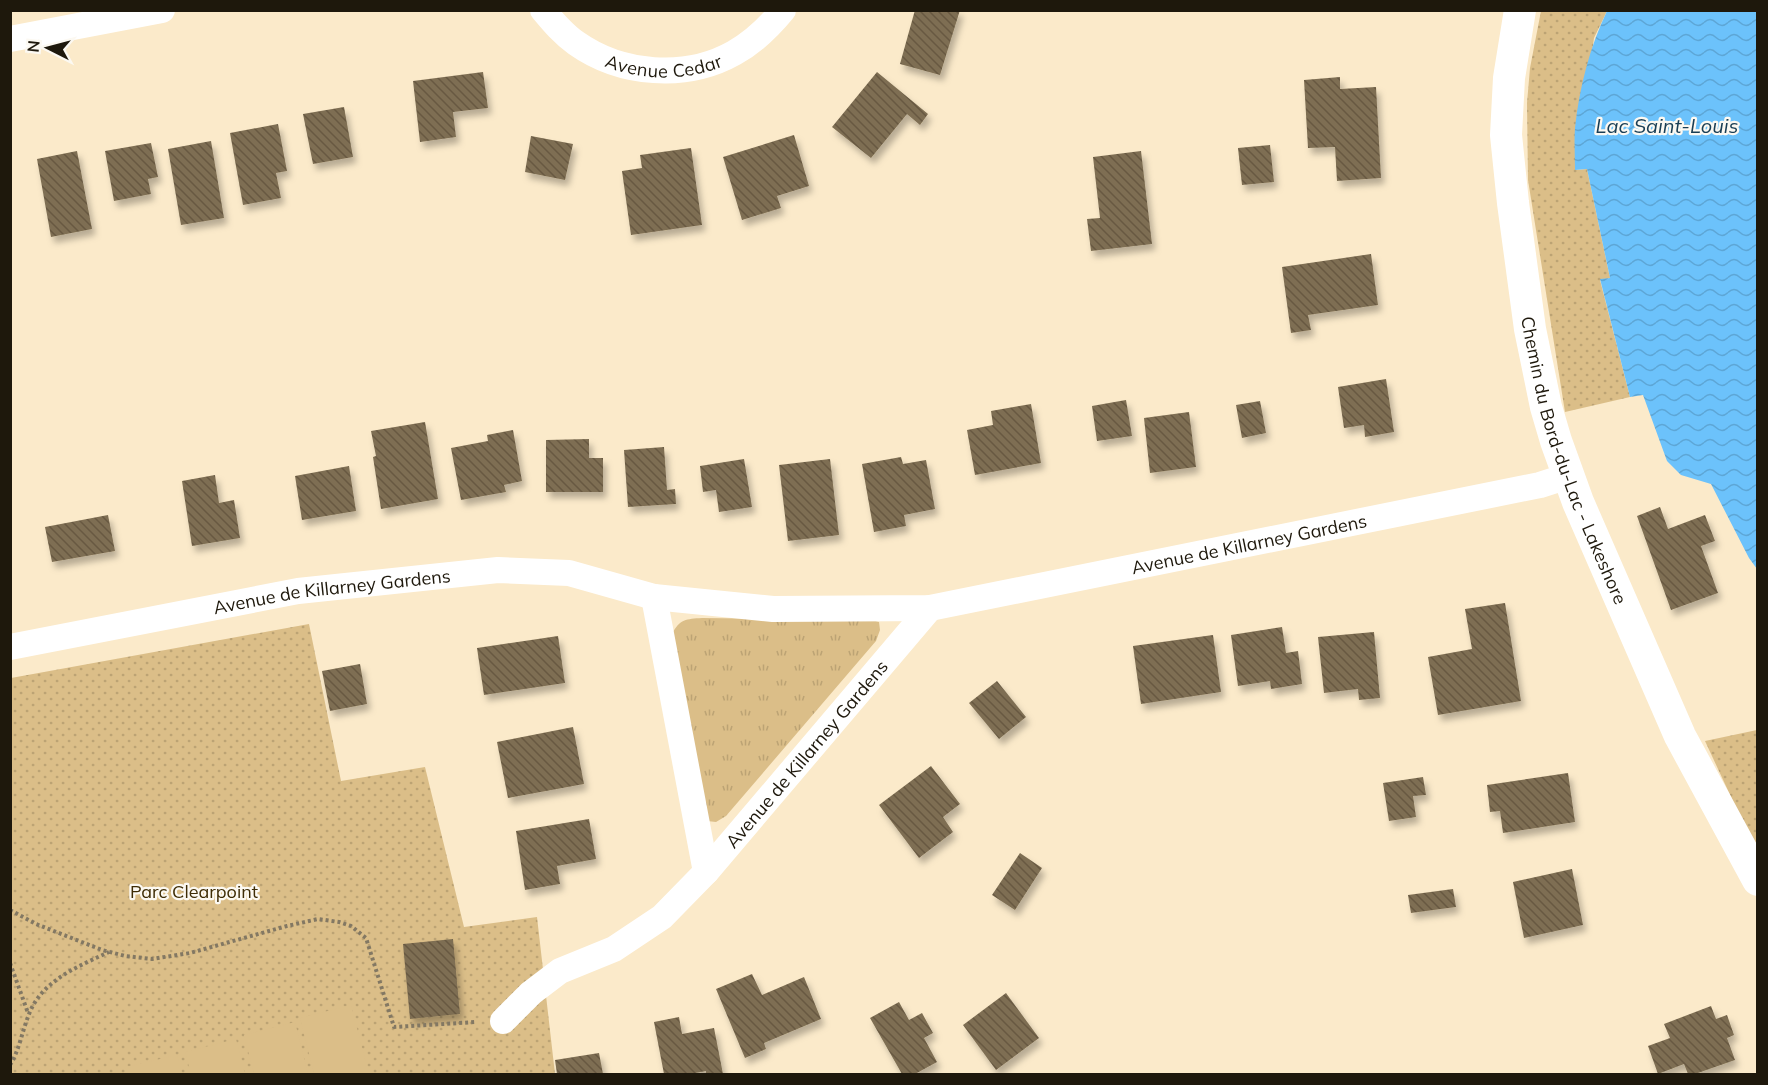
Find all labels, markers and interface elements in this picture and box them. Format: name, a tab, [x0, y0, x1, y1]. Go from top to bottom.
north arrow	[18, 18, 78, 78]
text: N	[23, 39, 44, 53]
street label: Avenue Cedar	[603, 49, 725, 82]
water label: Lac Saint-Louis	[1596, 113, 1738, 138]
street label: Chemin du Bord-du-Lac - Lakeshore	[1517, 315, 1633, 607]
street label: Avenue de Killarney Gardens	[1129, 509, 1369, 579]
street label: Avenue de Killarney Gardens	[211, 564, 452, 619]
street label: Avenue de Killarney Gardens	[720, 655, 893, 852]
park label: Parc Clearpoint	[130, 880, 258, 903]

